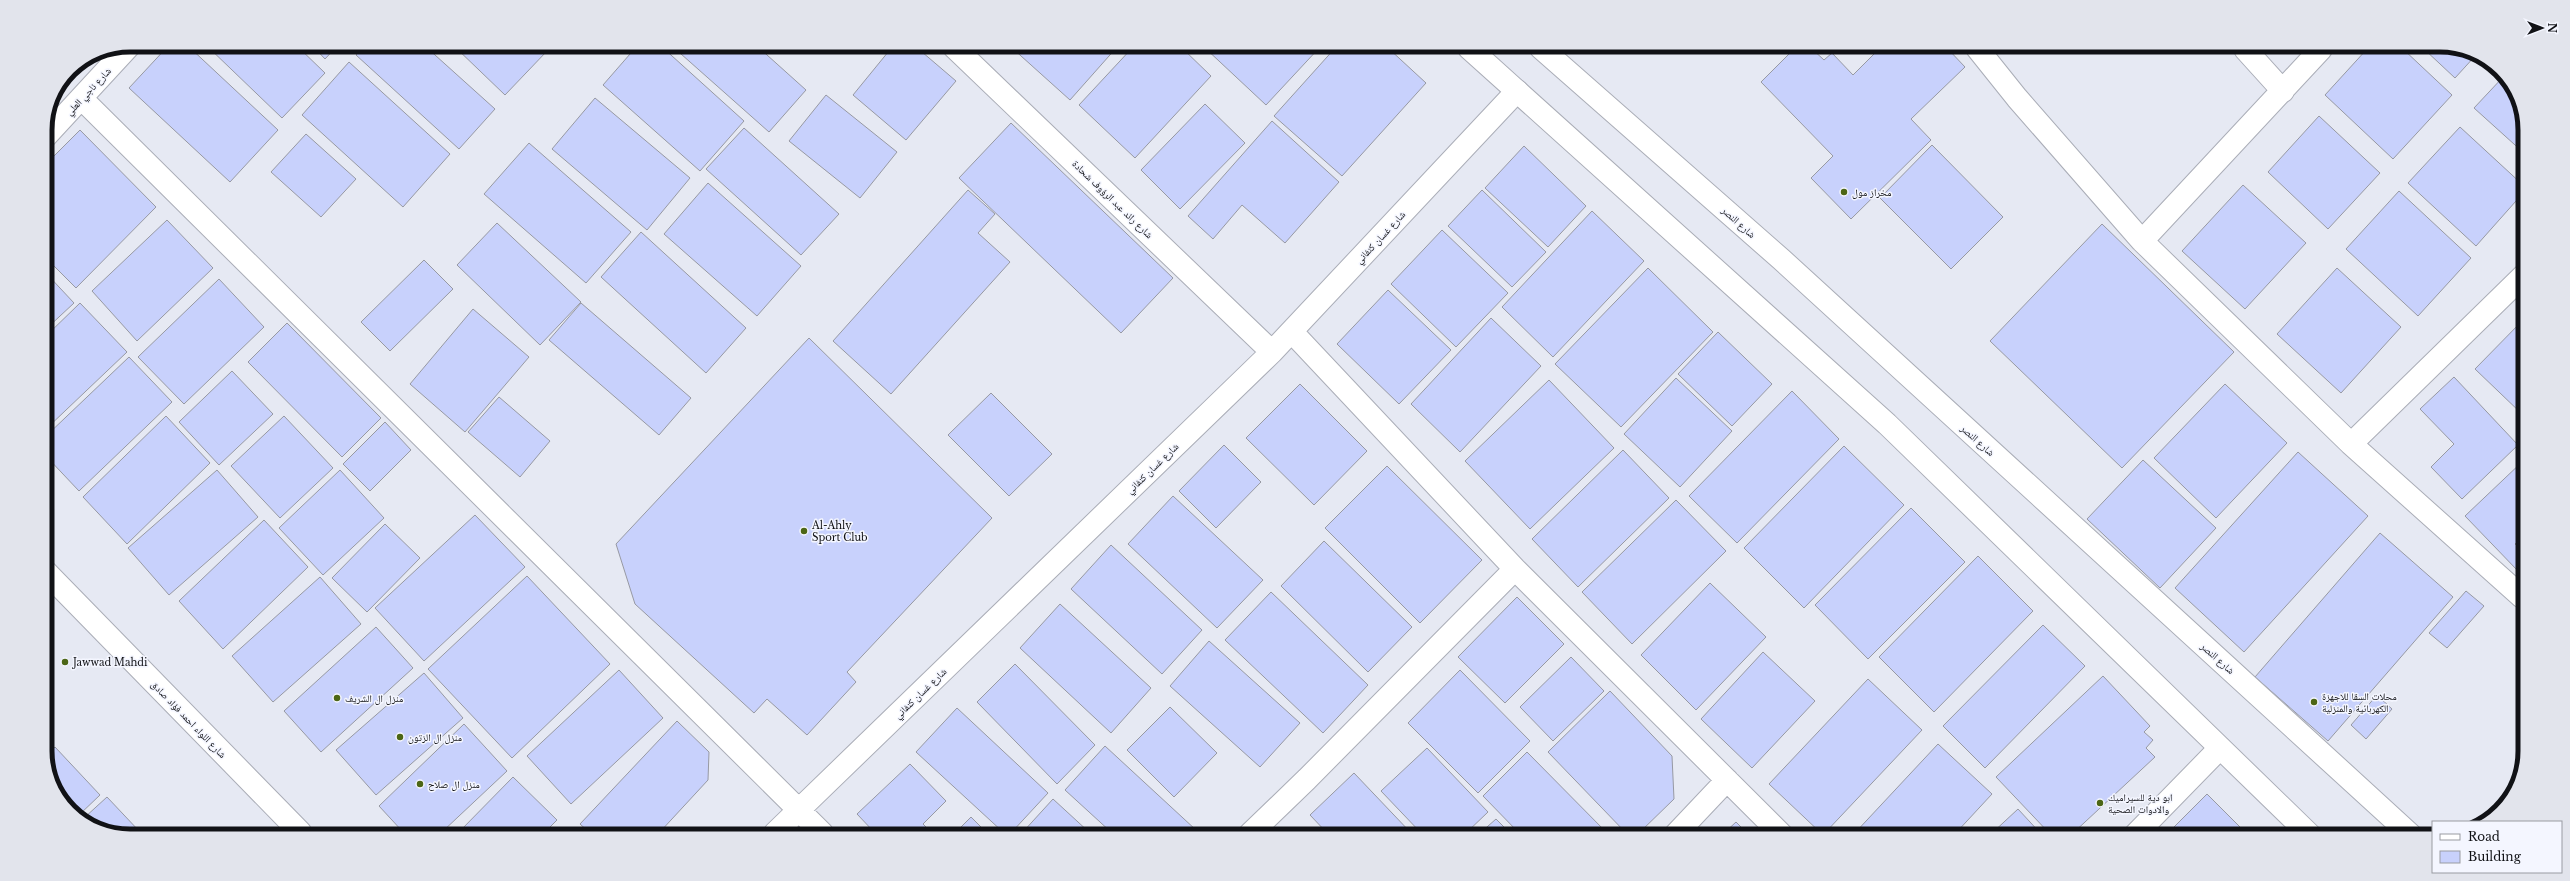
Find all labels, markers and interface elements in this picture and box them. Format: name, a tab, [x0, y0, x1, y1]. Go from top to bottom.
north arrow	[2522, 8, 2562, 48]
text: N	[2545, 23, 2559, 34]
street label: شارع ناجي العلي	[63, 64, 115, 119]
street label: شارع رائد عبد الرؤوف شحادة	[1070, 157, 1156, 242]
place label: مخراز مول	[1852, 186, 1892, 199]
marker: مخراز مول	[1839, 187, 1849, 197]
street label: شارع النصر	[1718, 203, 1759, 241]
street label: شارع غسان كنفاني	[1352, 208, 1410, 268]
street label: شارع النصر	[1957, 421, 1998, 459]
street label: شارع غسان كنفاني	[1123, 440, 1183, 498]
place label: Al-Ahly Sport Club	[811, 519, 868, 544]
marker: Al-Ahly Sport Club	[799, 526, 809, 536]
street label: شارع النصر	[2197, 639, 2238, 677]
place label: Jawwad Mahdi	[71, 656, 148, 669]
marker: Jawwad Mahdi	[60, 657, 70, 667]
street label: شارع غسان كنفاني	[891, 665, 951, 723]
street label: شارع اللواء احمد فؤاد صادق	[148, 678, 229, 761]
place label: محلات السقا للاجهزة الكهربائية والمنزلية	[2322, 690, 2397, 715]
place label: منزل ال الشريف	[345, 692, 404, 705]
marker: منزل ال الشريف	[332, 693, 342, 703]
marker: محلات السقا للاجهزة الكهربائية والمنزلية	[2309, 697, 2319, 707]
place label: منزل ال الزتون	[408, 731, 462, 744]
marker: منزل ال الزتون	[395, 732, 405, 742]
place label: منزل ال صلاح	[428, 778, 480, 791]
marker: منزل ال صلاح	[415, 779, 425, 789]
place label: ابو دية للسيراميك والادوات الصحية	[2108, 791, 2172, 816]
marker: ابو دية للسيراميك والادوات الصحية	[2095, 798, 2105, 808]
legend	[2432, 821, 2562, 873]
text: Road	[2468, 829, 2500, 844]
text: Building	[2468, 849, 2522, 864]

